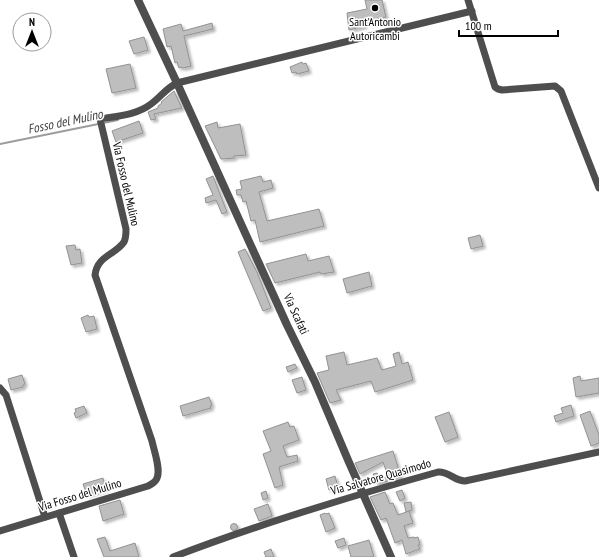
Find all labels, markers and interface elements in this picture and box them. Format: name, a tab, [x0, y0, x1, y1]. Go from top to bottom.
marker: Sant'Antonio Autoricambi	[370, 3, 380, 13]
north arrow	[12, 12, 52, 52]
scale bar	[459, 12, 558, 38]
place label: Sant'Antonio Autoricambi	[349, 14, 401, 43]
text: N	[29, 15, 35, 29]
text: 100 m	[465, 18, 492, 33]
water label: Fosso del Mulino	[26, 105, 105, 138]
street label: Via Fosso del Mulino	[109, 139, 143, 227]
street label: Via Scafati	[280, 290, 312, 337]
street label: Via Salvatore Quasimodo	[328, 455, 433, 498]
street label: Via Fosso del Mulino	[36, 475, 123, 515]

